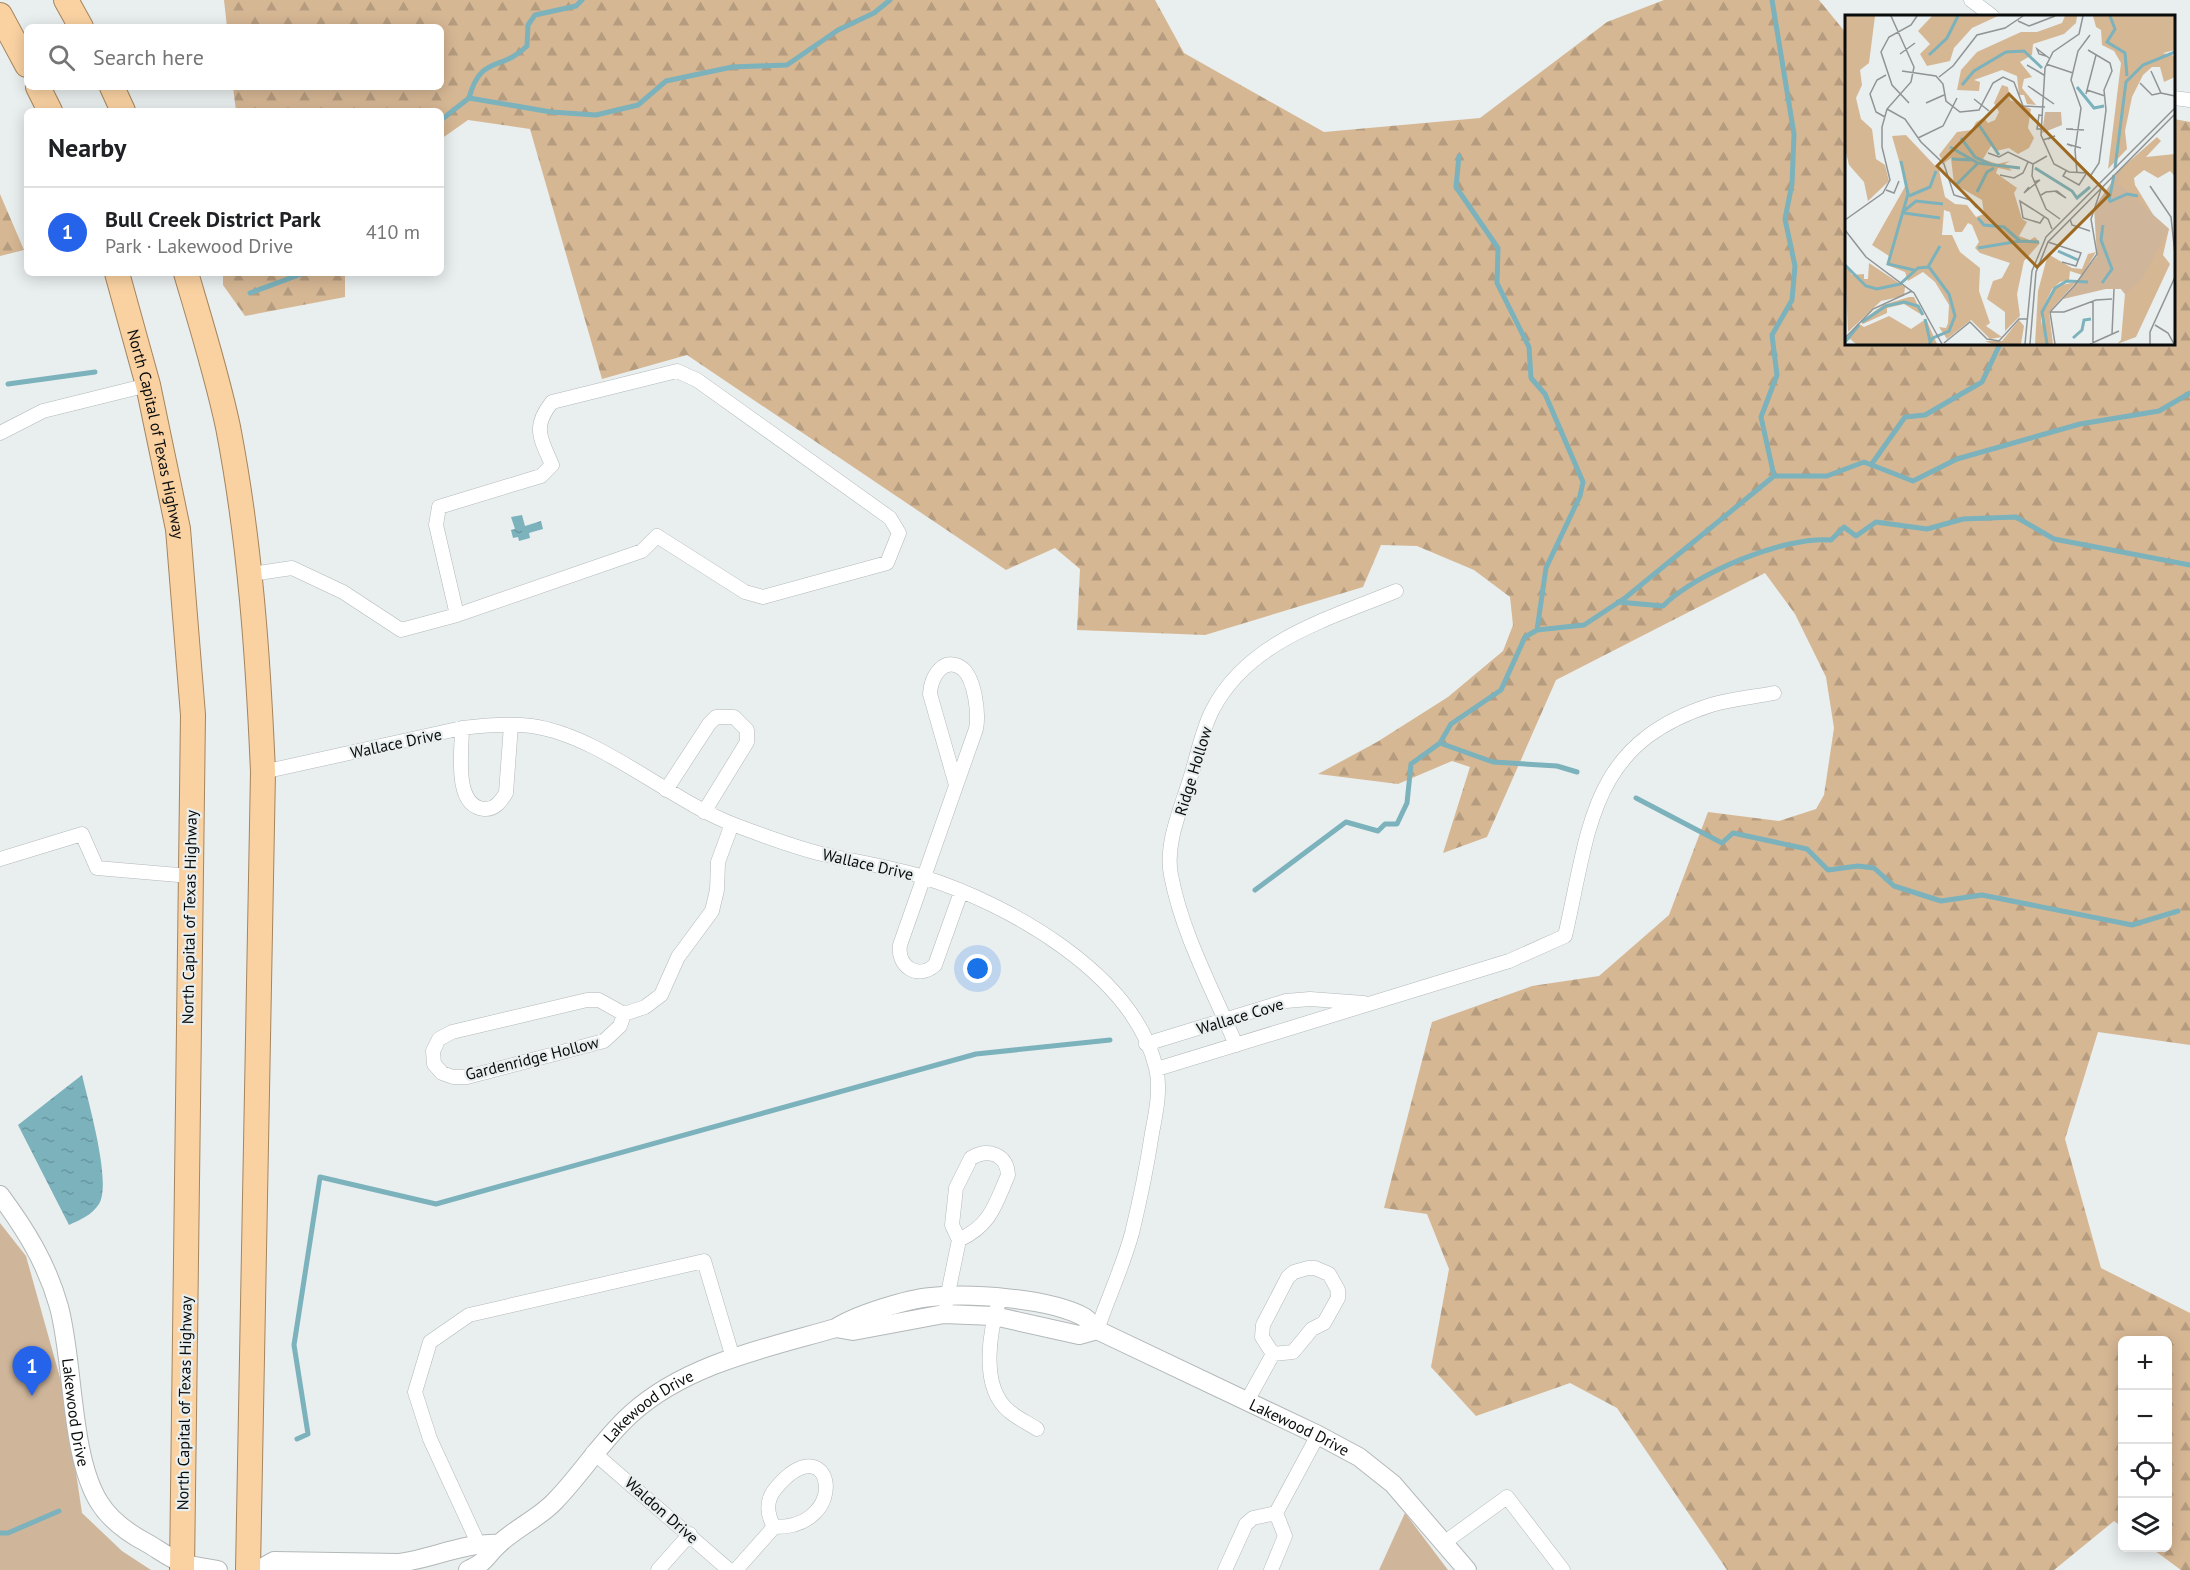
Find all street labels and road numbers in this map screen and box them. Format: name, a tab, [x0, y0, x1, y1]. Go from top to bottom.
street label: North Capital of Texas Highway	[123, 327, 189, 540]
street label: Wallace Drive	[348, 724, 444, 762]
street label: Ridge Hollow	[1170, 724, 1216, 818]
street label: North Capital of Texas Highway	[177, 809, 201, 1024]
street label: Wallace Drive	[820, 844, 916, 884]
street label: Wallace Cove	[1194, 993, 1286, 1039]
street label: Gardenridge Hollow	[463, 1032, 601, 1084]
street label: North Capital of Texas Highway	[172, 1295, 196, 1510]
street label: Lakewood Drive	[58, 1357, 94, 1469]
street label: Lakewood Drive	[599, 1365, 696, 1446]
street label: Lakewood Drive	[1246, 1394, 1353, 1460]
street label: Waldon Drive	[621, 1473, 703, 1547]

